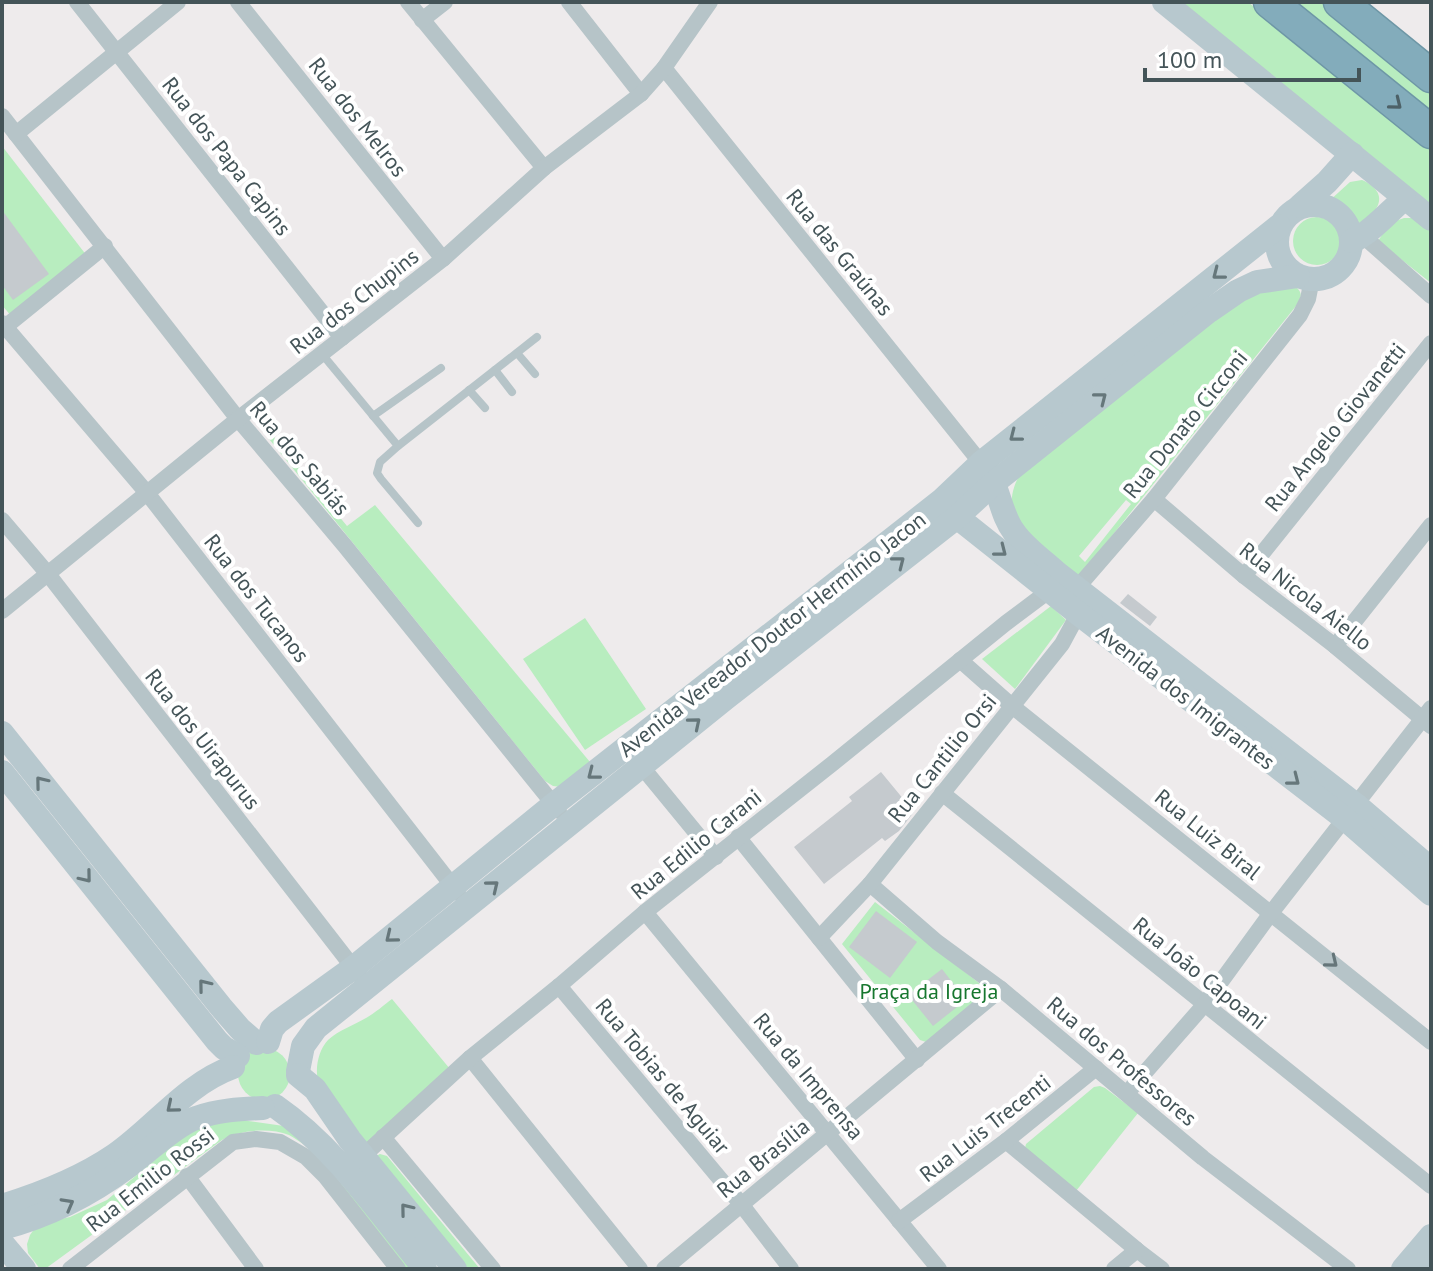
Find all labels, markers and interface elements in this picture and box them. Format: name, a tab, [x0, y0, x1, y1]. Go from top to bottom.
scale bar	[1145, 32, 1359, 82]
text: 100 m	[1157, 44, 1222, 75]
street label: Rua dos Melros	[303, 52, 413, 182]
street label: Rua dos Papa Capins	[156, 71, 298, 241]
one-way arrow	[1387, 94, 1401, 109]
street label: Rua das Graúnas	[780, 183, 900, 321]
street label: Rua dos Chupins	[284, 242, 424, 360]
one-way arrow	[1212, 265, 1227, 279]
street label: Rua Angelo Giovanetti	[1258, 337, 1412, 517]
street label: Rua Donato Cicconi	[1117, 344, 1253, 504]
one-way arrow	[1092, 394, 1107, 408]
street label: Rua dos Sabiás	[244, 395, 356, 521]
one-way arrow	[1009, 427, 1024, 441]
street label: Avenida Vereador Doutor Hermínio Jacon	[613, 505, 931, 763]
street label: Rua dos Tucanos	[198, 528, 316, 668]
street label: Rua Nicola Aiello	[1234, 536, 1378, 656]
one-way arrow	[992, 542, 1007, 556]
one-way arrow	[890, 558, 905, 572]
street label: Avenida dos Imigrantes	[1091, 619, 1281, 775]
street label: Rua dos Uirapurus	[139, 663, 267, 815]
street label: Rua Cantilio Orsi	[882, 688, 1002, 828]
one-way arrow	[686, 718, 700, 733]
one-way arrow	[587, 764, 602, 778]
one-way arrow	[1285, 770, 1300, 784]
one-way arrow	[37, 776, 51, 791]
street label: Rua Edilio Carani	[625, 783, 767, 905]
street label: Rua Luiz Biral	[1149, 783, 1267, 886]
one-way arrow	[76, 868, 90, 883]
one-way arrow	[484, 882, 499, 896]
street label: Rua João Capoani	[1127, 911, 1273, 1035]
one-way arrow	[386, 927, 400, 942]
one-way arrow	[1323, 952, 1337, 967]
park label: Praça da Igreja	[860, 977, 998, 1005]
one-way arrow	[199, 980, 214, 994]
street label: Rua dos Professores	[1041, 990, 1203, 1132]
street label: Rua Tobias de Aguiar	[590, 992, 737, 1160]
street label: Rua da Imprensa	[748, 1007, 870, 1145]
street label: Rua Luis Trecenti	[914, 1068, 1056, 1188]
one-way arrow	[167, 1097, 182, 1112]
street label: Rua Brasília	[711, 1112, 815, 1204]
street label: Rua Emilio Rossi	[80, 1120, 220, 1238]
one-way arrow	[59, 1198, 74, 1213]
one-way arrow	[401, 1203, 416, 1218]

